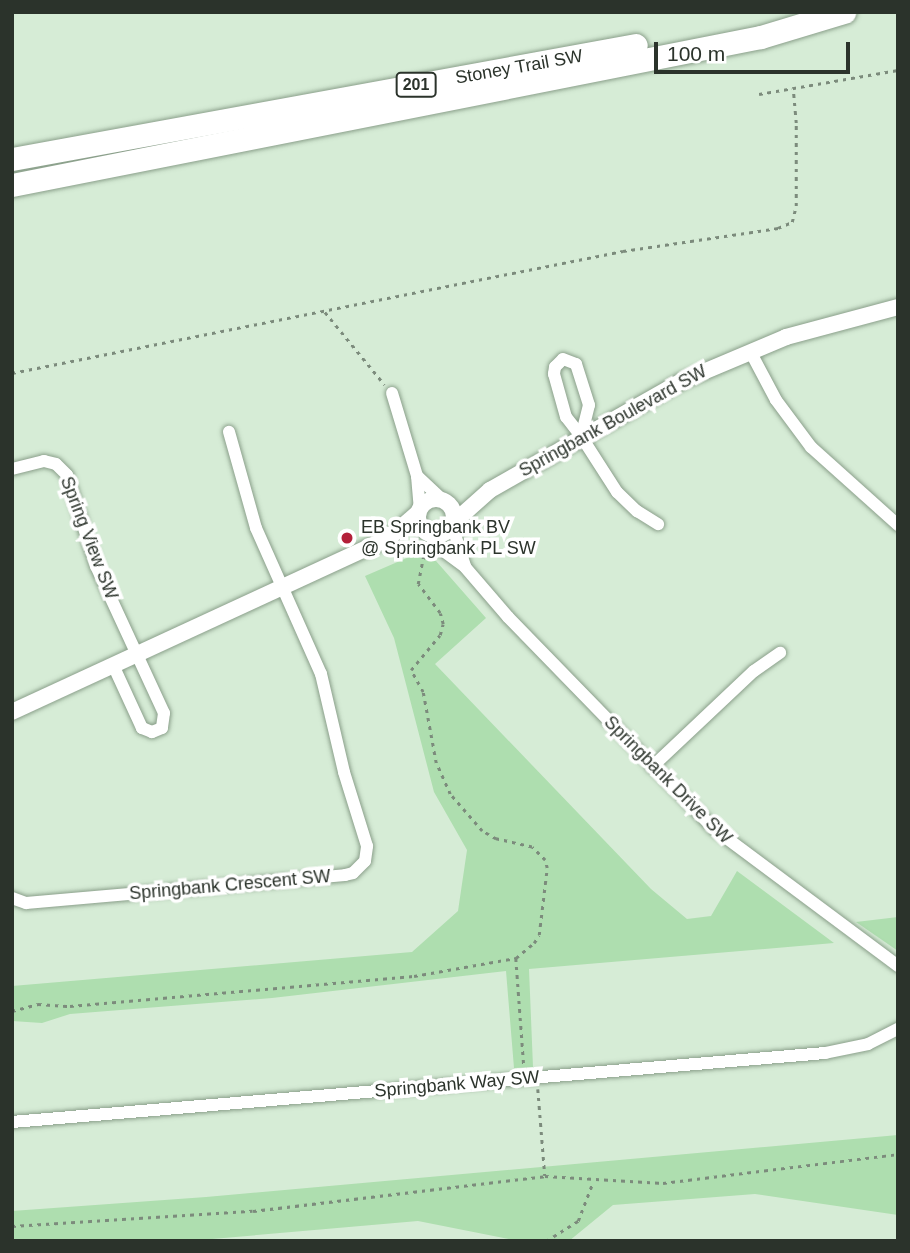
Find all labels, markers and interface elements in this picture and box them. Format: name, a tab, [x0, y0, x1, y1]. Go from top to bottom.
scale bar	[658, 28, 854, 72]
text: 100 m	[667, 42, 725, 65]
street label: Stoney Trail SW	[453, 45, 585, 89]
road number: 201	[395, 72, 437, 97]
street label: Springbank Boulevard SW	[515, 360, 711, 482]
street label: Spring View SW	[56, 474, 122, 602]
place label: EB Springbank BV @ Springbank PL SW	[361, 517, 536, 560]
marker: EB Springbank BV @ Springbank PL SW	[339, 530, 355, 546]
street label: Springbank Drive SW	[600, 712, 736, 848]
street label: Springbank Crescent SW	[128, 865, 332, 905]
street label: Springbank Way SW	[374, 1066, 540, 1102]

